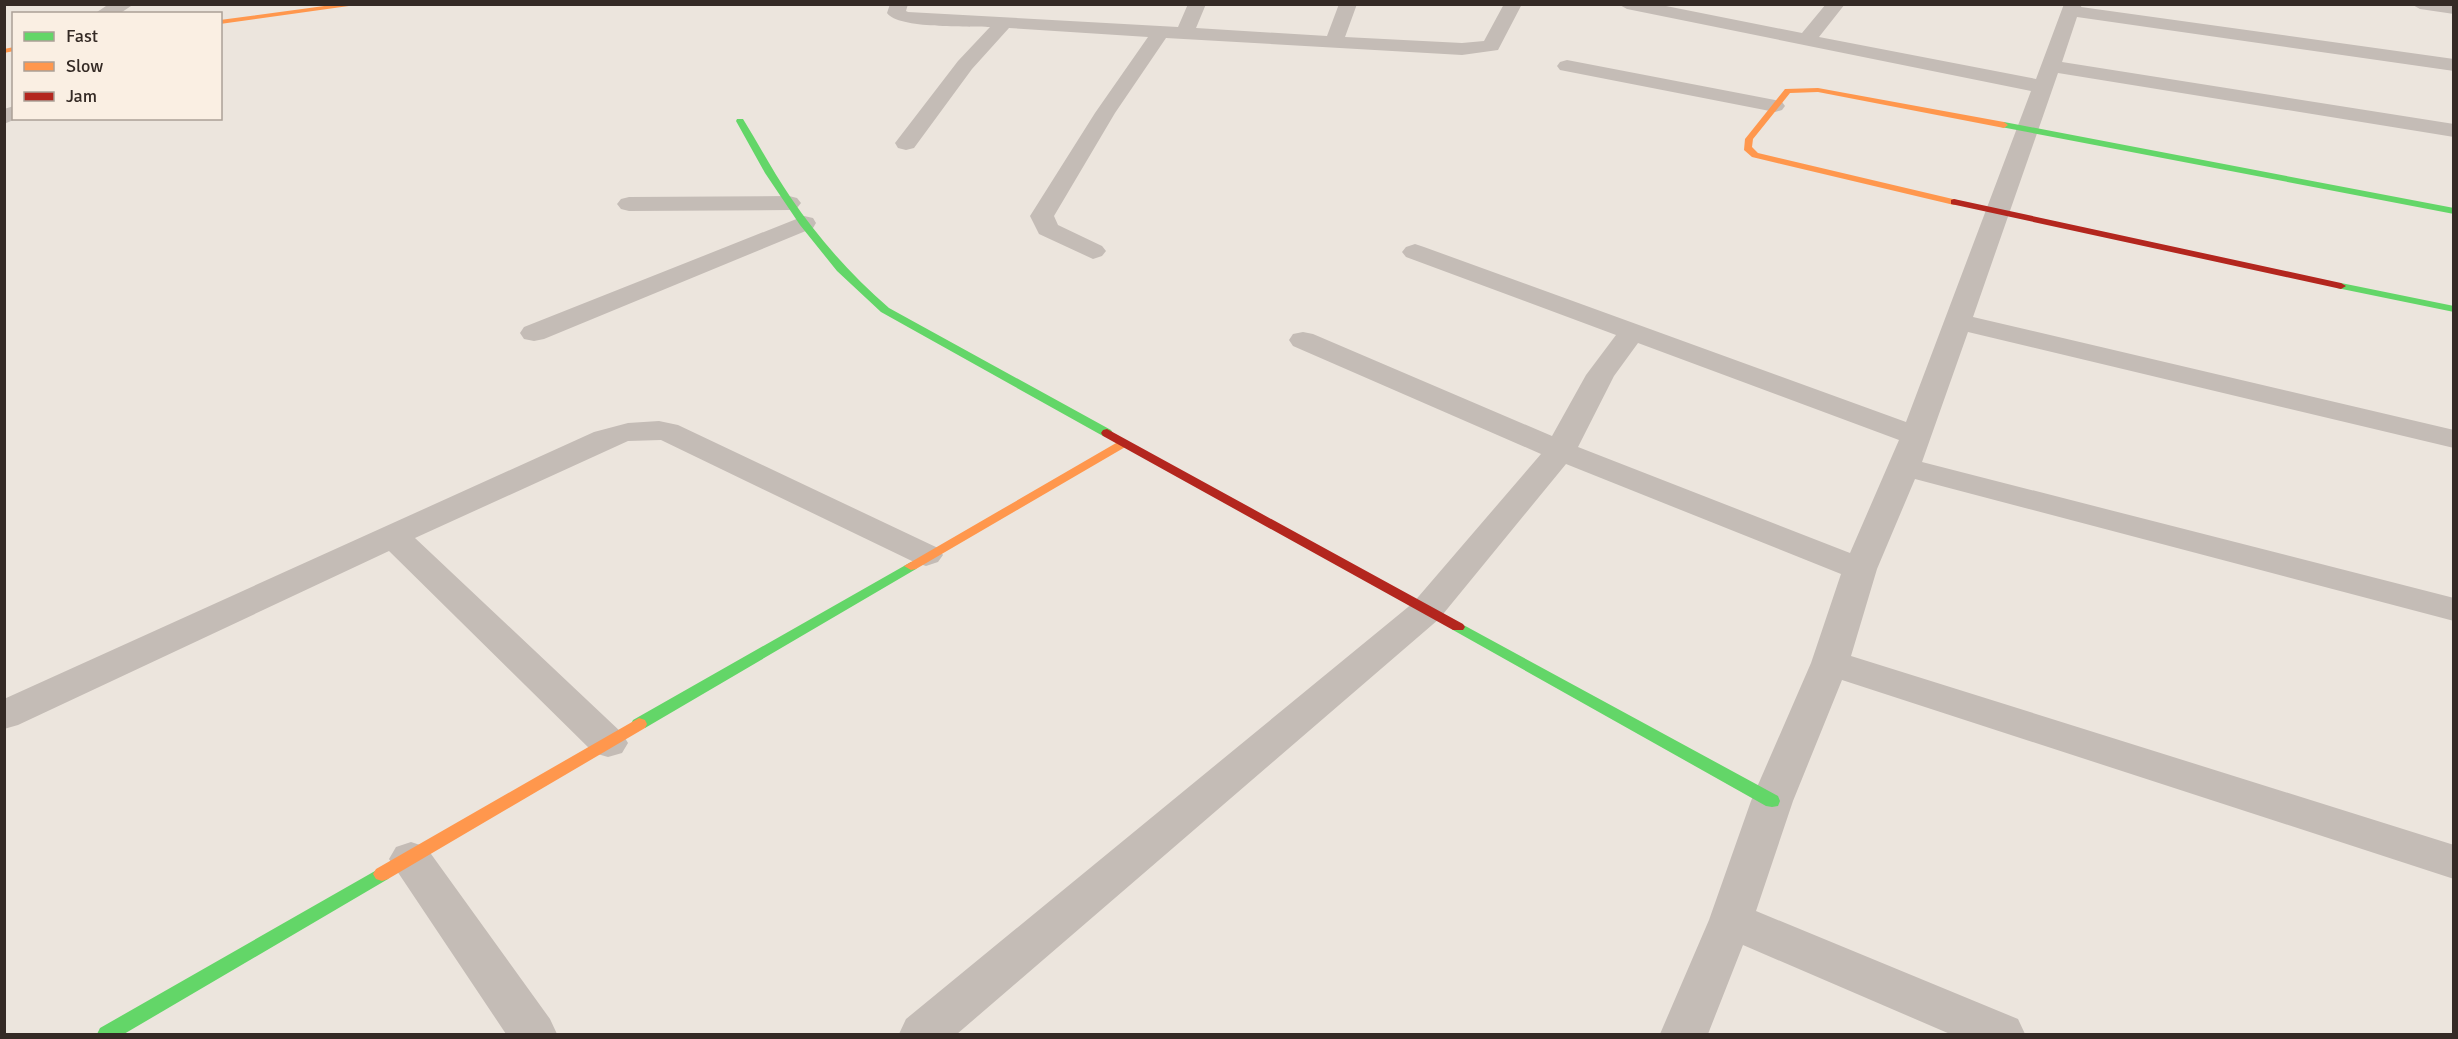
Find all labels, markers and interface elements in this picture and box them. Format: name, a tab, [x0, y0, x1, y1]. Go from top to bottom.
legend	[12, 12, 222, 120]
text: Fast	[66, 25, 98, 47]
text: Slow	[66, 55, 103, 77]
text: Jam	[66, 85, 97, 107]

